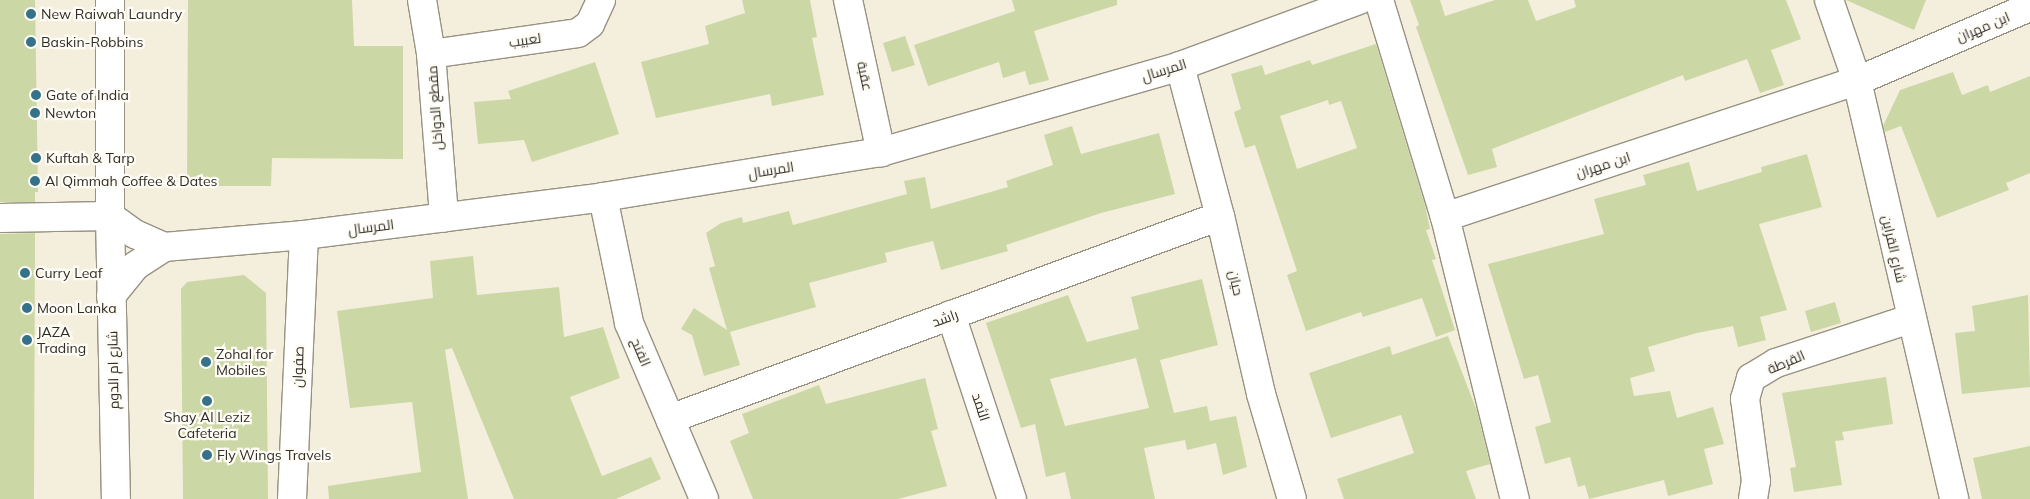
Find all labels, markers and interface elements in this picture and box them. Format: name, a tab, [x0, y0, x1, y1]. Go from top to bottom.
place label: New Raiwah Laundry	[41, 6, 182, 22]
marker: New Raiwah Laundry	[25, 8, 37, 20]
street label: ابن مهران	[1954, 8, 2012, 46]
street label: لعبيب	[508, 29, 542, 51]
place label: Baskin-Robbins	[41, 34, 143, 50]
marker: Baskin-Robbins	[25, 36, 37, 48]
street label: المرسال	[1139, 55, 1189, 85]
street label: عقبة	[854, 60, 876, 92]
street label: مقطع الدواخل	[424, 65, 446, 151]
place label: Gate of India	[46, 87, 129, 103]
marker: Gate of India	[30, 89, 42, 101]
place label: Newton	[45, 105, 96, 121]
marker: Newton	[29, 107, 41, 119]
street label: ابن مهران	[1574, 148, 1632, 182]
place label: Kuftah & Tarp	[46, 150, 135, 166]
marker: Kuftah & Tarp	[30, 152, 42, 164]
street label: المرسال	[747, 158, 795, 182]
place label: Al Qimmah Coffee & Dates	[45, 173, 217, 189]
marker: Al Qimmah Coffee & Dates	[29, 175, 41, 187]
street label: شارع القراين	[1878, 214, 1910, 284]
street label: المرسال	[347, 216, 395, 238]
place label: Curry Leaf	[35, 265, 102, 281]
marker: Curry Leaf	[19, 267, 31, 279]
street label: حيان	[1225, 269, 1247, 297]
place label: Moon Lanka	[37, 300, 117, 316]
marker: Moon Lanka	[21, 302, 33, 314]
street label: راشد	[930, 306, 960, 330]
place label: JAZA Trading	[37, 324, 86, 357]
street label: شارع ام الدوم	[104, 331, 122, 409]
marker: JAZA Trading	[21, 334, 33, 346]
street label: الفتح	[628, 335, 654, 369]
place label: Zohal for Mobiles	[216, 346, 273, 378]
street label: صفوان	[289, 346, 307, 388]
street label: القرطة	[1765, 347, 1807, 377]
marker: Zohal for Mobiles	[200, 356, 212, 368]
street label: الثمد	[969, 391, 993, 423]
marker: Shay Al Leziz Cafeteria	[201, 395, 213, 407]
place label: Shay Al Leziz Cafeteria	[164, 409, 250, 442]
place label: Fly Wings Travels	[217, 447, 331, 463]
marker: Fly Wings Travels	[201, 449, 213, 461]

